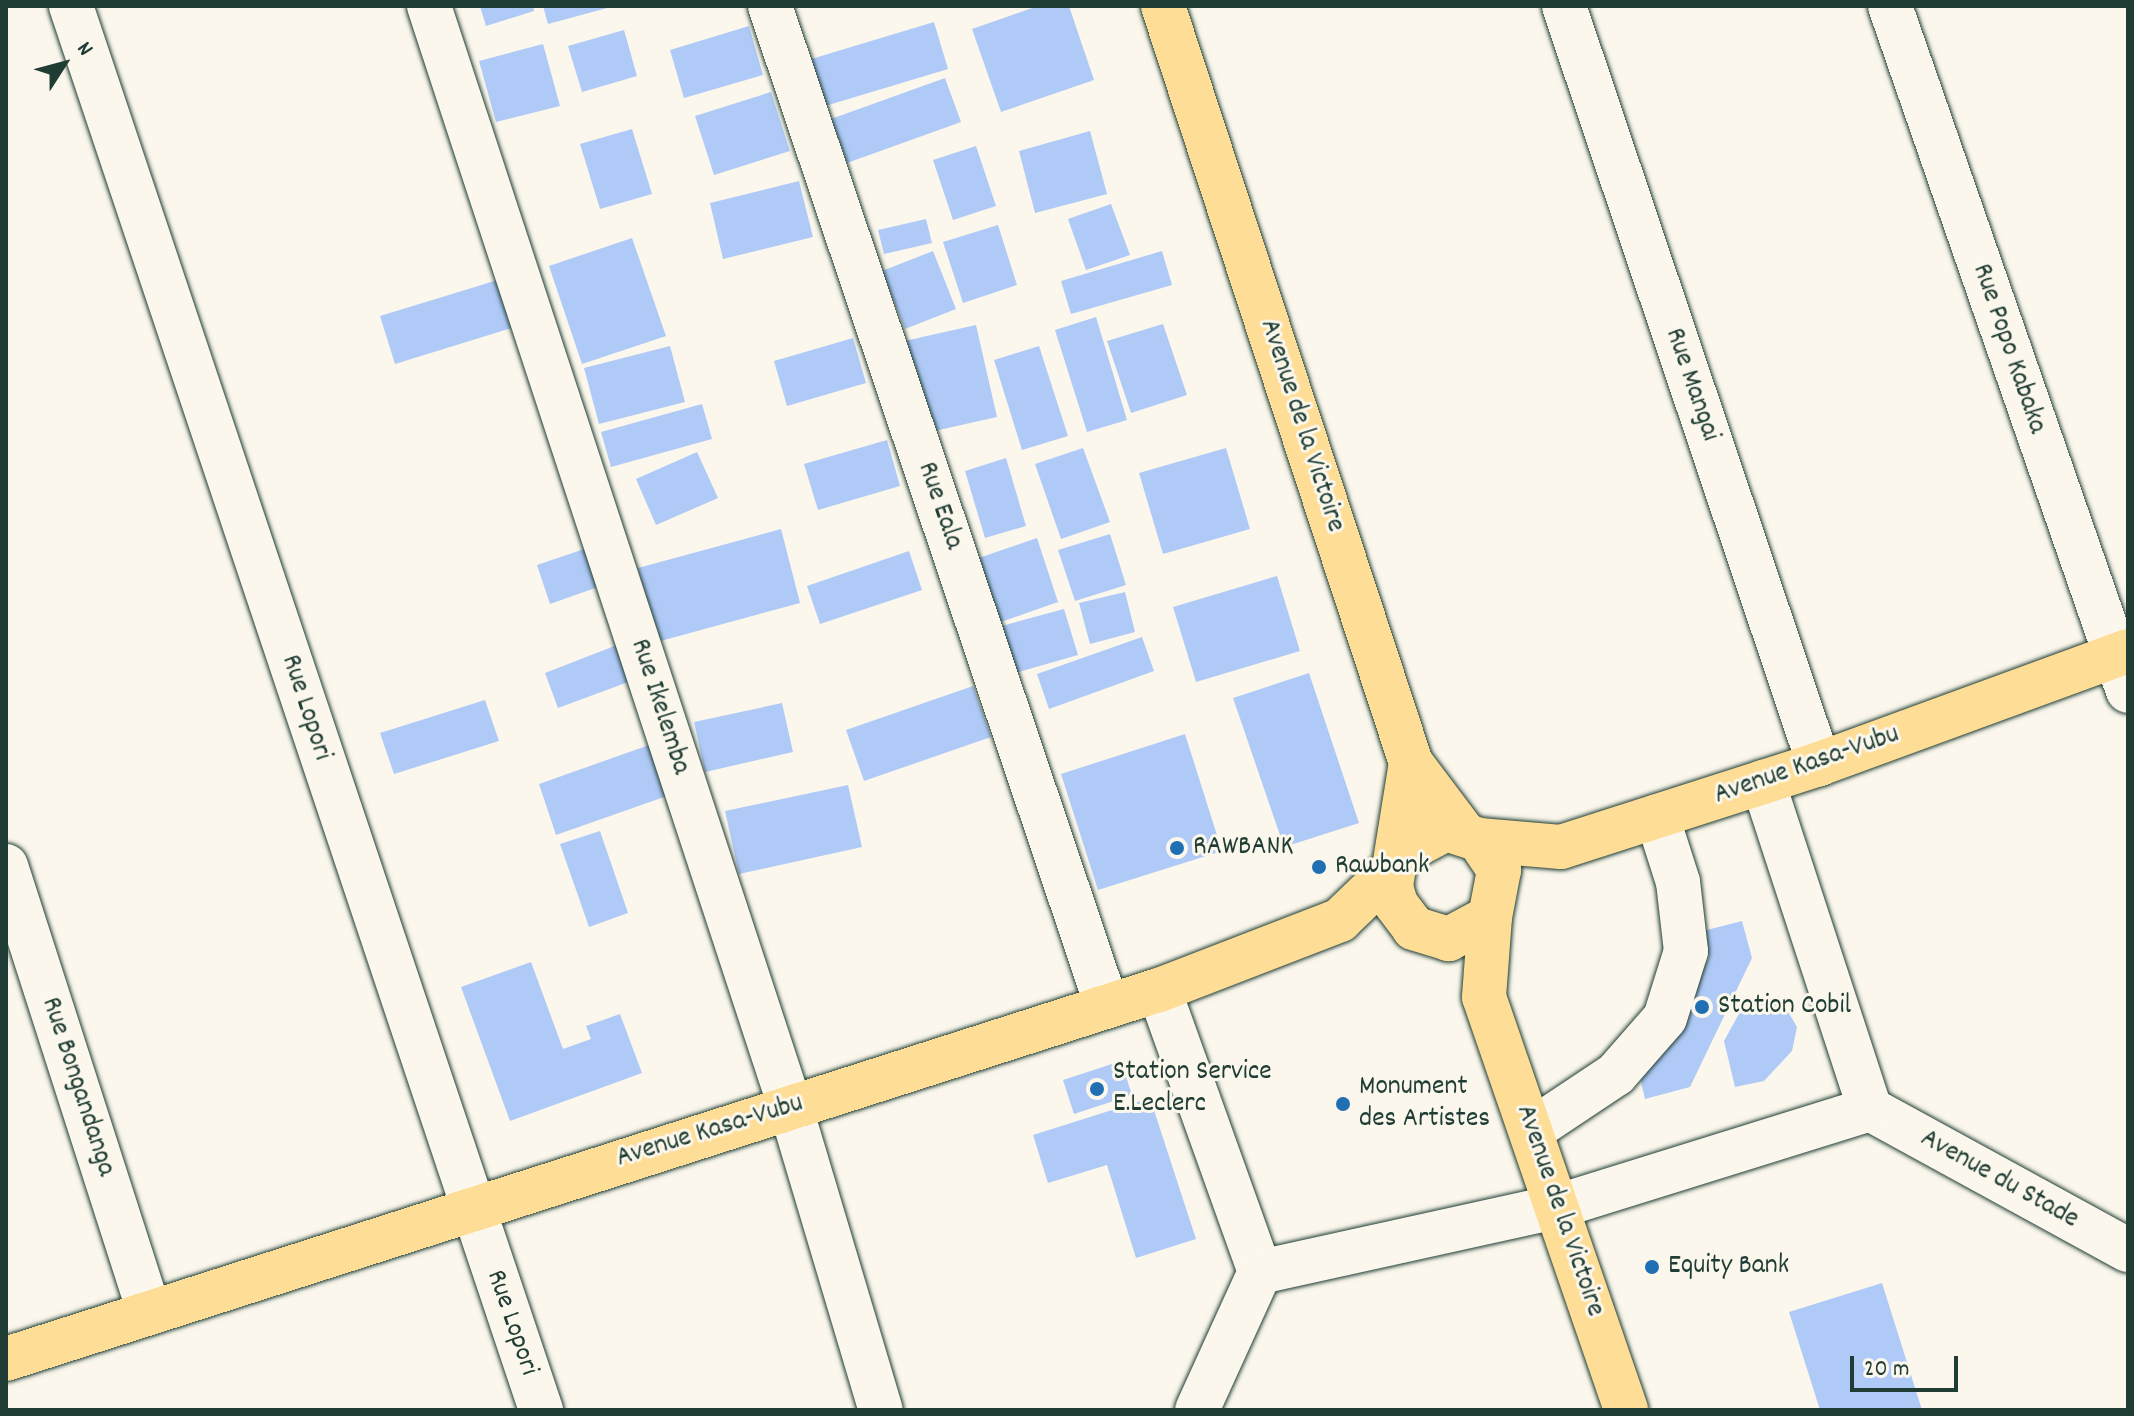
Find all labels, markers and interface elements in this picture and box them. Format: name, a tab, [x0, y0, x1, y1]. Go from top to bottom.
north arrow	[24, 24, 104, 104]
text: N	[68, 36, 100, 63]
street label: Rue Popo Kabaka	[1963, 260, 2053, 438]
street label: Avenue de la Victoire	[1251, 315, 1351, 537]
street label: Rue Mangai	[1656, 324, 1726, 446]
street label: Rue Eala	[908, 458, 970, 554]
street label: Rue Ikelemba	[621, 635, 697, 779]
street label: Rue Lopori	[272, 651, 338, 765]
street label: Avenue Kasa-Vubu	[1710, 719, 1904, 813]
place label: RAWBANK	[1193, 831, 1293, 865]
marker: RAWBANK	[1168, 839, 1186, 857]
place label: Rawbank	[1335, 850, 1429, 884]
marker: Rawbank	[1310, 858, 1328, 876]
place label: Station Cobil	[1718, 990, 1851, 1024]
street label: Rue Bongandanga	[32, 993, 122, 1181]
marker: Station Cobil	[1693, 998, 1711, 1016]
place label: Station Service E.Leclerc	[1113, 1056, 1272, 1122]
place label: Monument des Artistes	[1359, 1071, 1490, 1137]
marker: Station Service E.Leclerc	[1088, 1080, 1106, 1098]
street label: Avenue Kasa-Vubu	[613, 1088, 807, 1176]
marker: Monument des Artistes	[1334, 1095, 1352, 1113]
street label: Avenue de la Victoire	[1507, 1101, 1611, 1321]
street label: Avenue du Stade	[1914, 1123, 2084, 1237]
place label: Equity Bank	[1668, 1250, 1789, 1284]
marker: Equity Bank	[1643, 1258, 1661, 1276]
street label: Rue Lopori	[477, 1266, 545, 1380]
scale bar	[1854, 1340, 1962, 1390]
text: 20 m	[1864, 1353, 1910, 1387]

